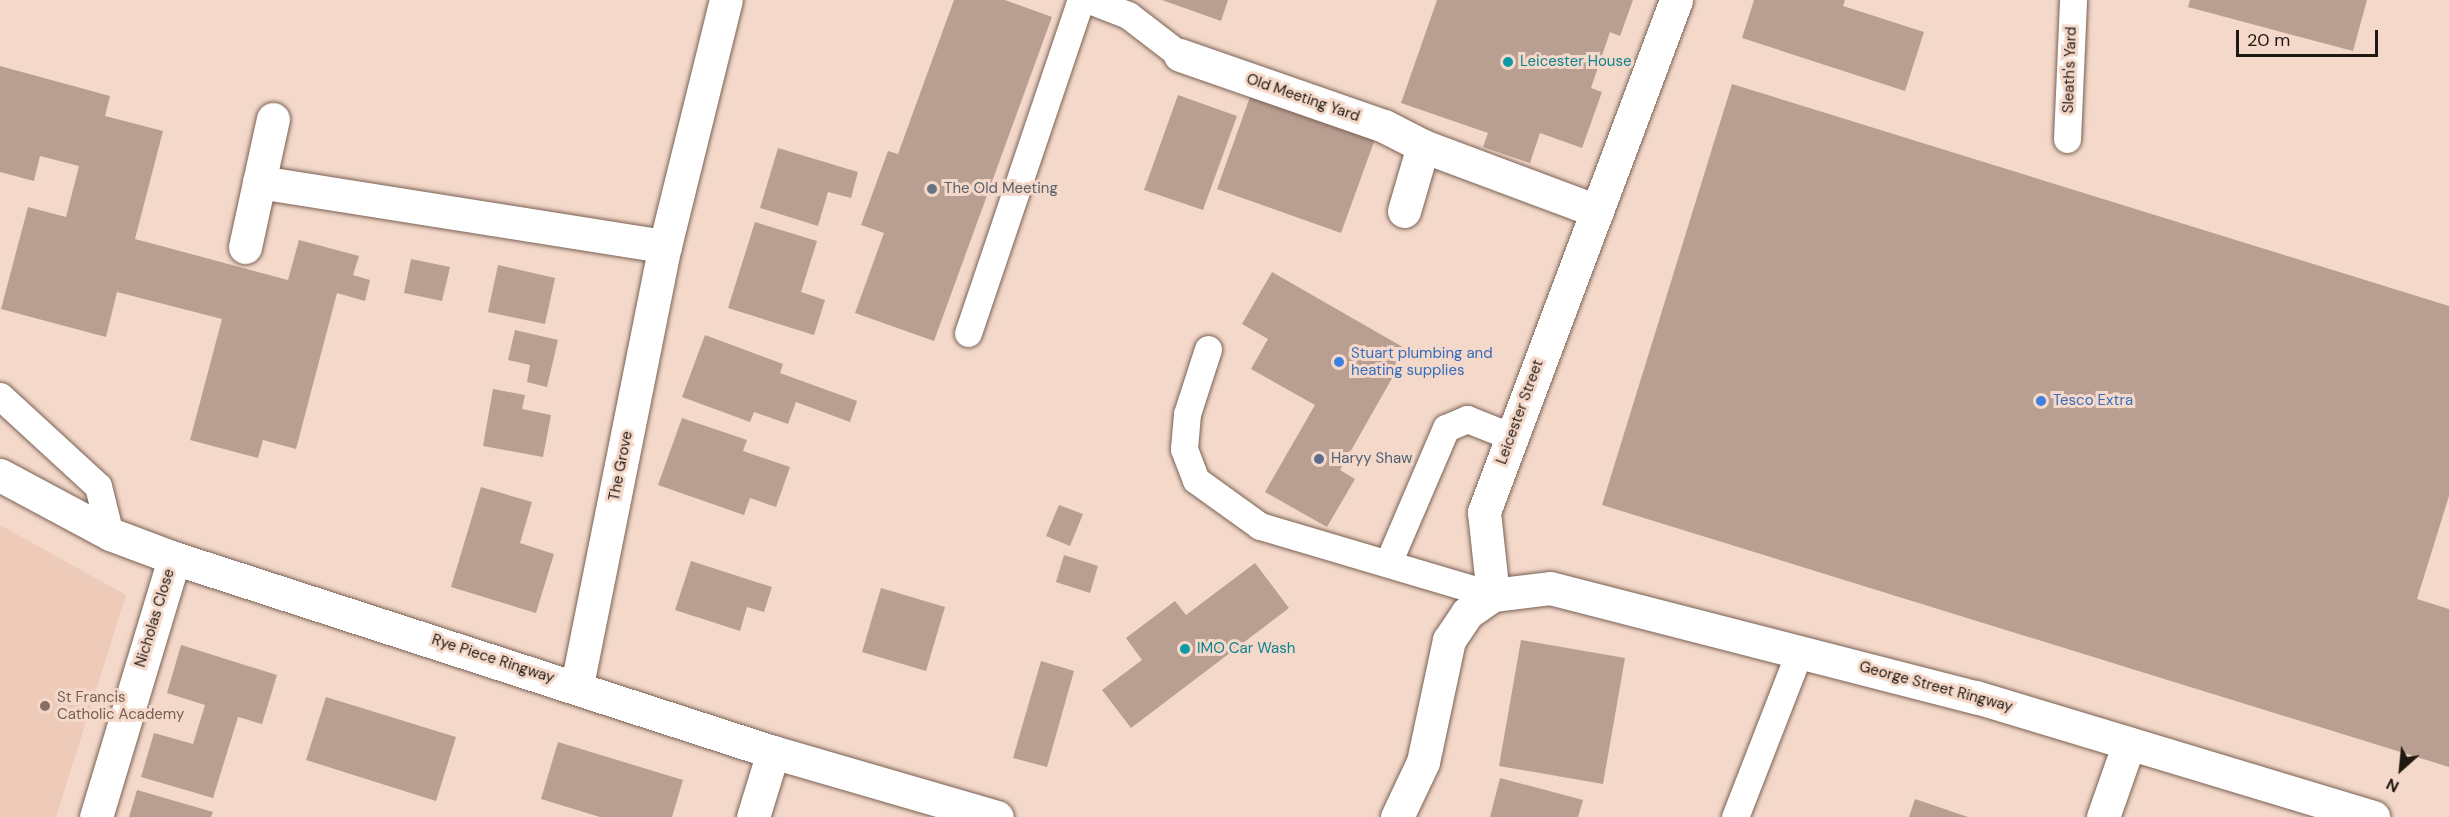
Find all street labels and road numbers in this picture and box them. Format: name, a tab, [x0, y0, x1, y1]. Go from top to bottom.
street label: Sleath's Yard	[2059, 26, 2081, 114]
street label: Old Meeting Yard	[1244, 70, 1362, 126]
street label: Leicester Street	[1493, 357, 1547, 467]
street label: The Grove	[605, 430, 637, 502]
street label: Nicholas Close	[131, 567, 179, 669]
street label: Rye Piece Ringway	[429, 631, 557, 687]
street label: George Street Ringway	[1857, 658, 2015, 716]

